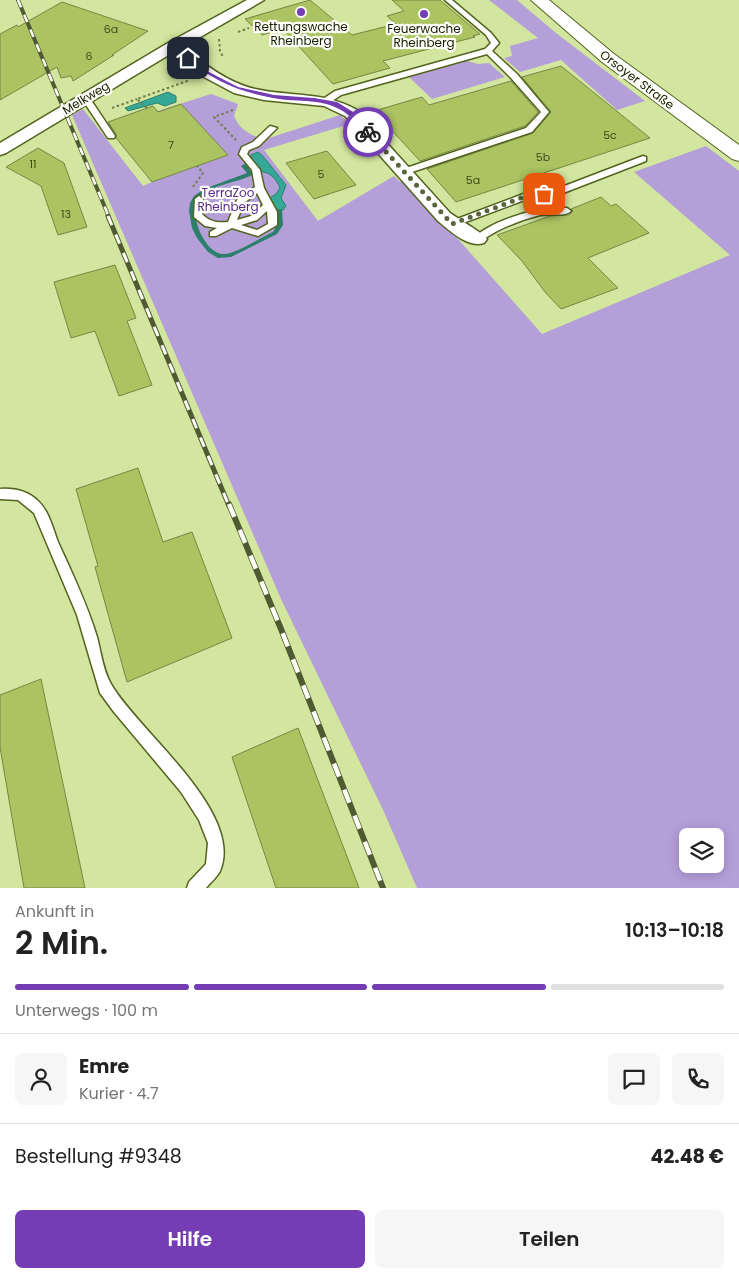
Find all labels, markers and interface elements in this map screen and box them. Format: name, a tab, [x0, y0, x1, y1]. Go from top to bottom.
marker: Rettungswache Rheinberg	[295, 6, 307, 18]
marker: Feuerwache Rheinberg	[418, 8, 430, 20]
place label: Rettungswache Rheinberg	[254, 18, 348, 49]
place label: Feuerwache Rheinberg	[387, 20, 461, 51]
house number: 6a	[104, 21, 118, 37]
pin	[167, 37, 209, 79]
icon: home	[174, 44, 202, 72]
street label: Orsoyer Straße	[597, 46, 678, 113]
house number: 6	[86, 48, 93, 64]
street label: Melkweg	[59, 77, 113, 118]
courier	[343, 107, 393, 157]
icon: bike	[354, 118, 382, 146]
house number: 5c	[603, 127, 617, 143]
house number: 7	[168, 137, 174, 153]
house number: 5b	[536, 149, 550, 165]
house number: 11	[29, 156, 37, 172]
house number: 5	[318, 166, 325, 182]
house number: 5a	[466, 172, 480, 188]
pin	[523, 173, 565, 215]
icon: bag	[530, 180, 558, 208]
park label: TerraZoo Rheinberg	[197, 184, 259, 215]
house number: 13	[61, 206, 71, 222]
map controls	[679, 828, 724, 873]
button: layers	[679, 828, 724, 873]
text: Ankunft in	[15, 900, 94, 923]
text: 10:13–10:18	[625, 917, 724, 944]
text: 2 Min.	[15, 920, 108, 965]
text: Unterwegs · 100 m	[15, 999, 158, 1022]
button: person	[15, 1053, 67, 1105]
text: Emre	[79, 1053, 129, 1080]
button: chat	[608, 1053, 660, 1105]
button: phone	[672, 1053, 724, 1105]
text: Kurier · 4.7	[79, 1082, 159, 1105]
text: Bestellung #9348	[15, 1143, 182, 1170]
text: 42.48 €	[651, 1143, 724, 1170]
button: Hilfe	[15, 1210, 365, 1268]
button: Teilen	[375, 1210, 724, 1268]

